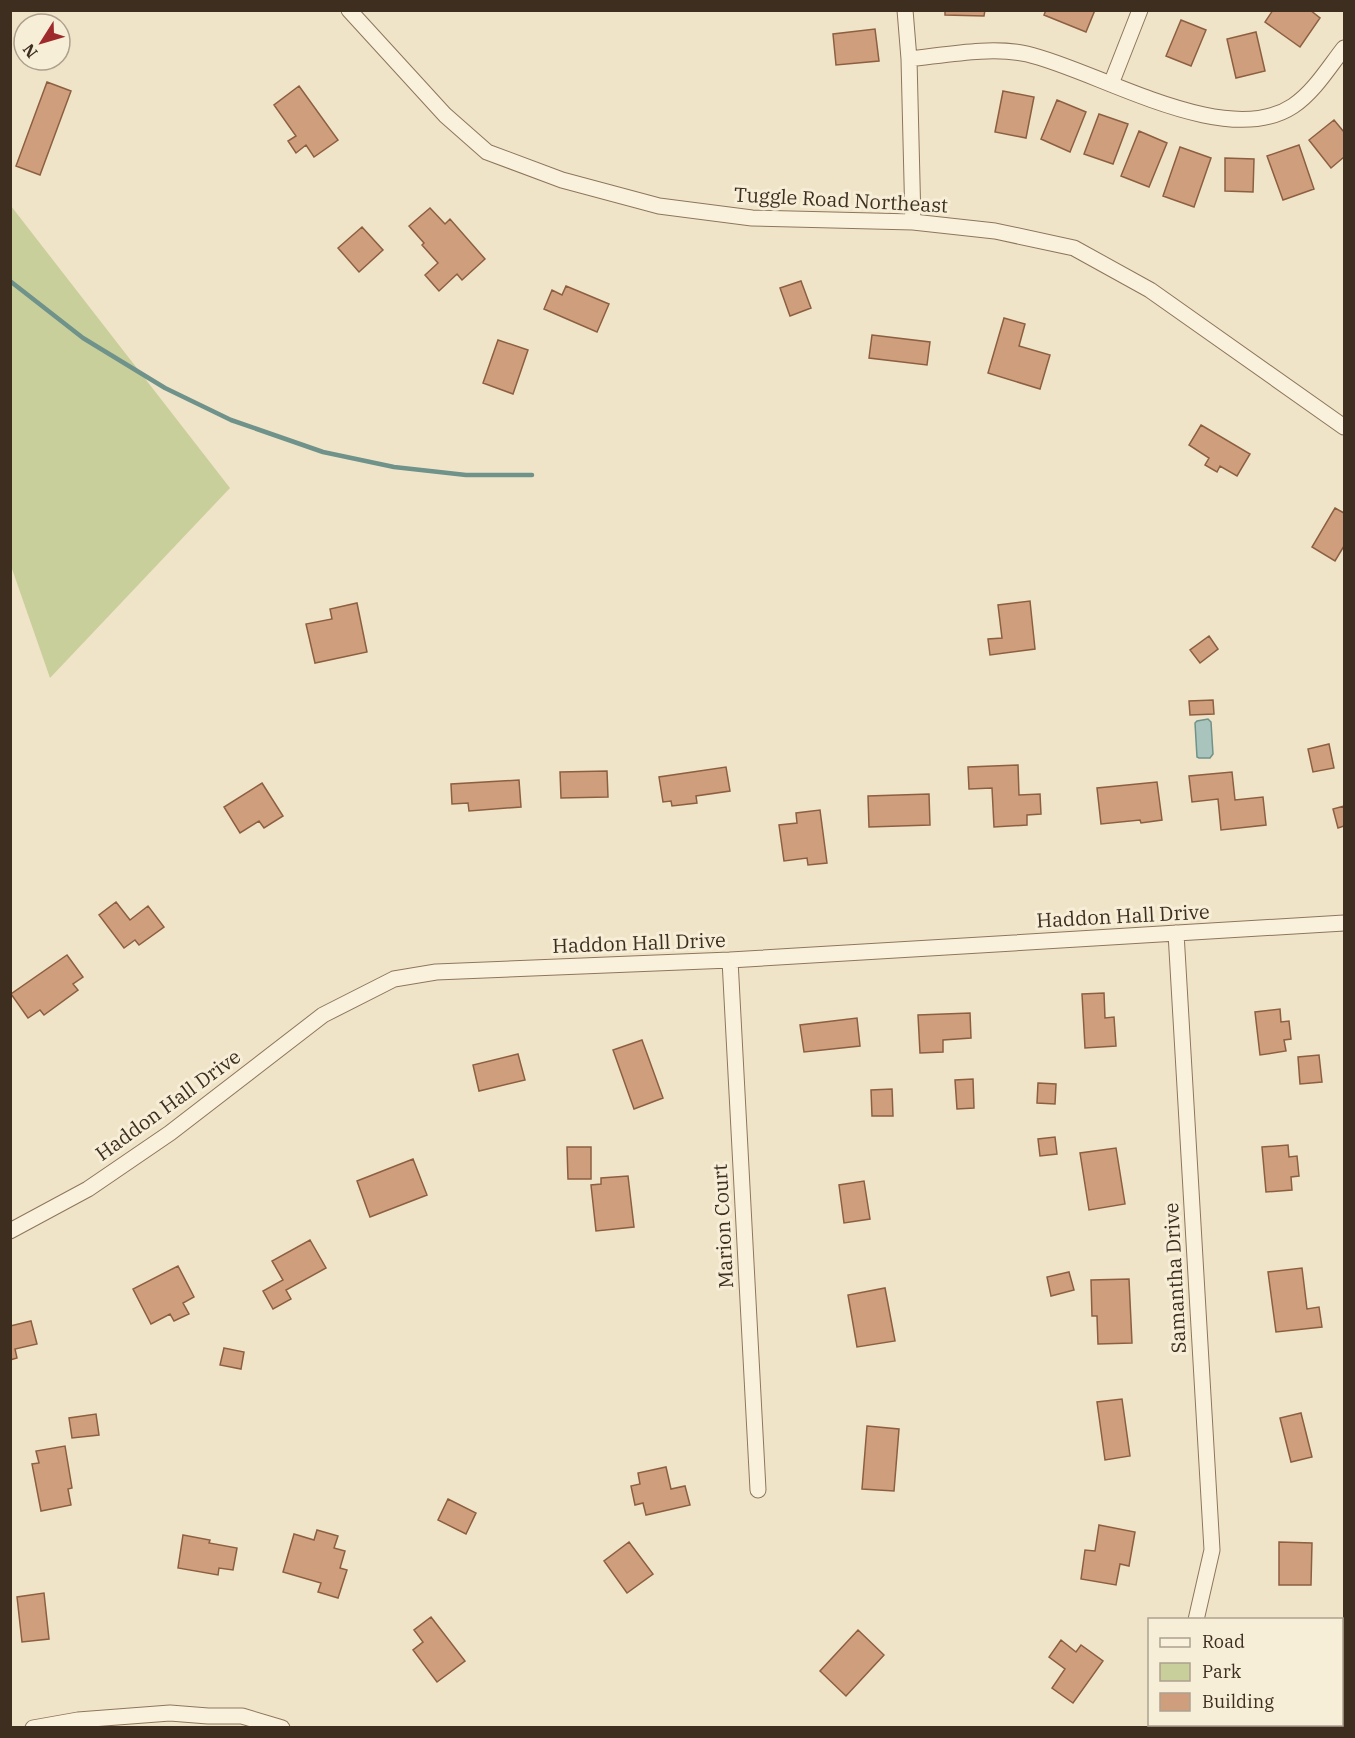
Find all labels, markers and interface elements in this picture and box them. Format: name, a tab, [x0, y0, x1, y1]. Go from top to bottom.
north arrow	[12, 12, 72, 72]
text: N	[18, 40, 42, 62]
street label: Tuggle Road Northeast	[733, 180, 949, 219]
street label: Haddon Hall Drive	[1036, 897, 1210, 934]
street label: Haddon Hall Drive	[552, 926, 726, 959]
street label: Haddon Hall Drive	[90, 1043, 246, 1166]
street label: Marion Court	[706, 1163, 739, 1289]
street label: Samantha Drive	[1157, 1202, 1192, 1354]
legend	[1148, 1618, 1343, 1726]
text: Road	[1202, 1630, 1245, 1653]
text: Park	[1202, 1660, 1242, 1683]
text: Building	[1202, 1690, 1274, 1713]

